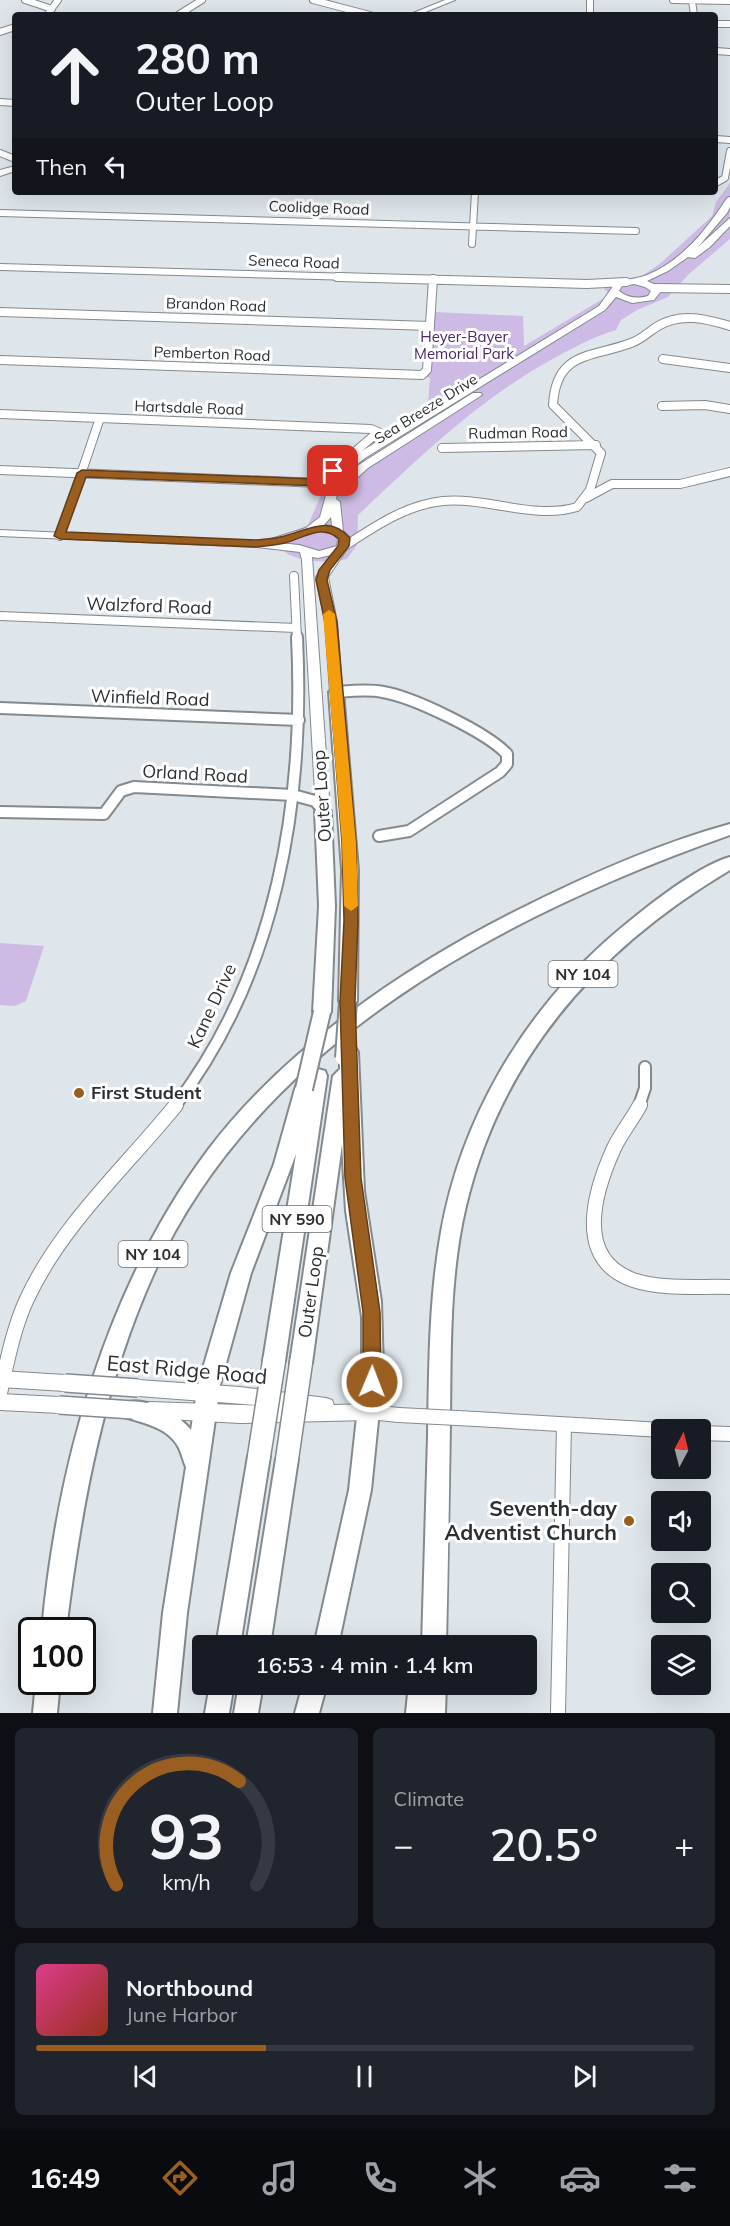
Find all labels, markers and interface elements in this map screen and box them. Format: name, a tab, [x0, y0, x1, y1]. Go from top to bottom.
text: 280 m	[135, 32, 260, 85]
icon: ahead	[36, 36, 114, 114]
text: Outer Loop	[135, 84, 274, 118]
icon: left	[99, 150, 132, 183]
text: Then	[36, 153, 87, 181]
street label: Coolidge Road	[268, 196, 370, 219]
street label: Seneca Road	[248, 250, 340, 273]
street label: Brandon Road	[166, 293, 267, 316]
park label: Heyer-Bayer Memorial Park	[414, 327, 514, 363]
street label: Pemberton Road	[153, 342, 271, 365]
street label: Sea Breeze Drive	[371, 369, 481, 448]
street label: Hartsdale Road	[134, 396, 244, 419]
street label: Rudman Road	[468, 422, 568, 443]
pin	[307, 445, 358, 496]
icon: arrive	[316, 454, 349, 487]
street label: Walzford Road	[86, 592, 212, 619]
street label: Winfield Road	[90, 684, 210, 711]
street label: Outer Loop	[307, 749, 336, 843]
street label: Orland Road	[142, 759, 248, 788]
street label: Kane Drive	[182, 960, 241, 1052]
road number: NY 104	[548, 961, 618, 987]
place label: First Student	[91, 1081, 202, 1104]
marker: First Student	[72, 1086, 86, 1100]
road number: NY 590	[262, 1206, 332, 1232]
road number: NY 104	[118, 1241, 188, 1267]
street label: Outer Loop	[293, 1244, 328, 1339]
street label: East Ridge Road	[106, 1349, 268, 1389]
position arrow	[340, 1350, 404, 1414]
north arrow	[651, 1419, 711, 1479]
map controls	[651, 1419, 711, 1695]
button: sound	[651, 1491, 711, 1551]
place label: Seventh-day Adventist Church	[444, 1495, 618, 1545]
marker: Seventh-day Adventist Church	[622, 1514, 636, 1528]
button: search	[651, 1563, 711, 1623]
speed limit sign: 100	[18, 1617, 96, 1695]
button: layers	[651, 1635, 711, 1695]
text: 16:53 · 4 min · 1.4 km	[256, 1651, 473, 1679]
text: Climate	[394, 1786, 464, 1811]
text: 93	[149, 1796, 224, 1875]
text: 20.5°	[489, 1816, 598, 1872]
text: −	[394, 1824, 413, 1865]
text: +	[674, 1824, 694, 1865]
text: km/h	[162, 1868, 210, 1895]
text: Northbound	[126, 1974, 253, 2002]
text: June Harbor	[126, 2002, 237, 2027]
icon: previous	[129, 2060, 162, 2093]
icon: pause	[348, 2060, 381, 2093]
icon: next	[568, 2060, 601, 2093]
icon: directions	[159, 2157, 201, 2199]
icon: music	[259, 2157, 301, 2199]
icon: phone	[359, 2157, 401, 2199]
icon: climate	[459, 2157, 501, 2199]
icon: car	[559, 2157, 601, 2199]
icon: filters	[659, 2157, 701, 2199]
text: 16:49	[29, 2161, 101, 2195]

